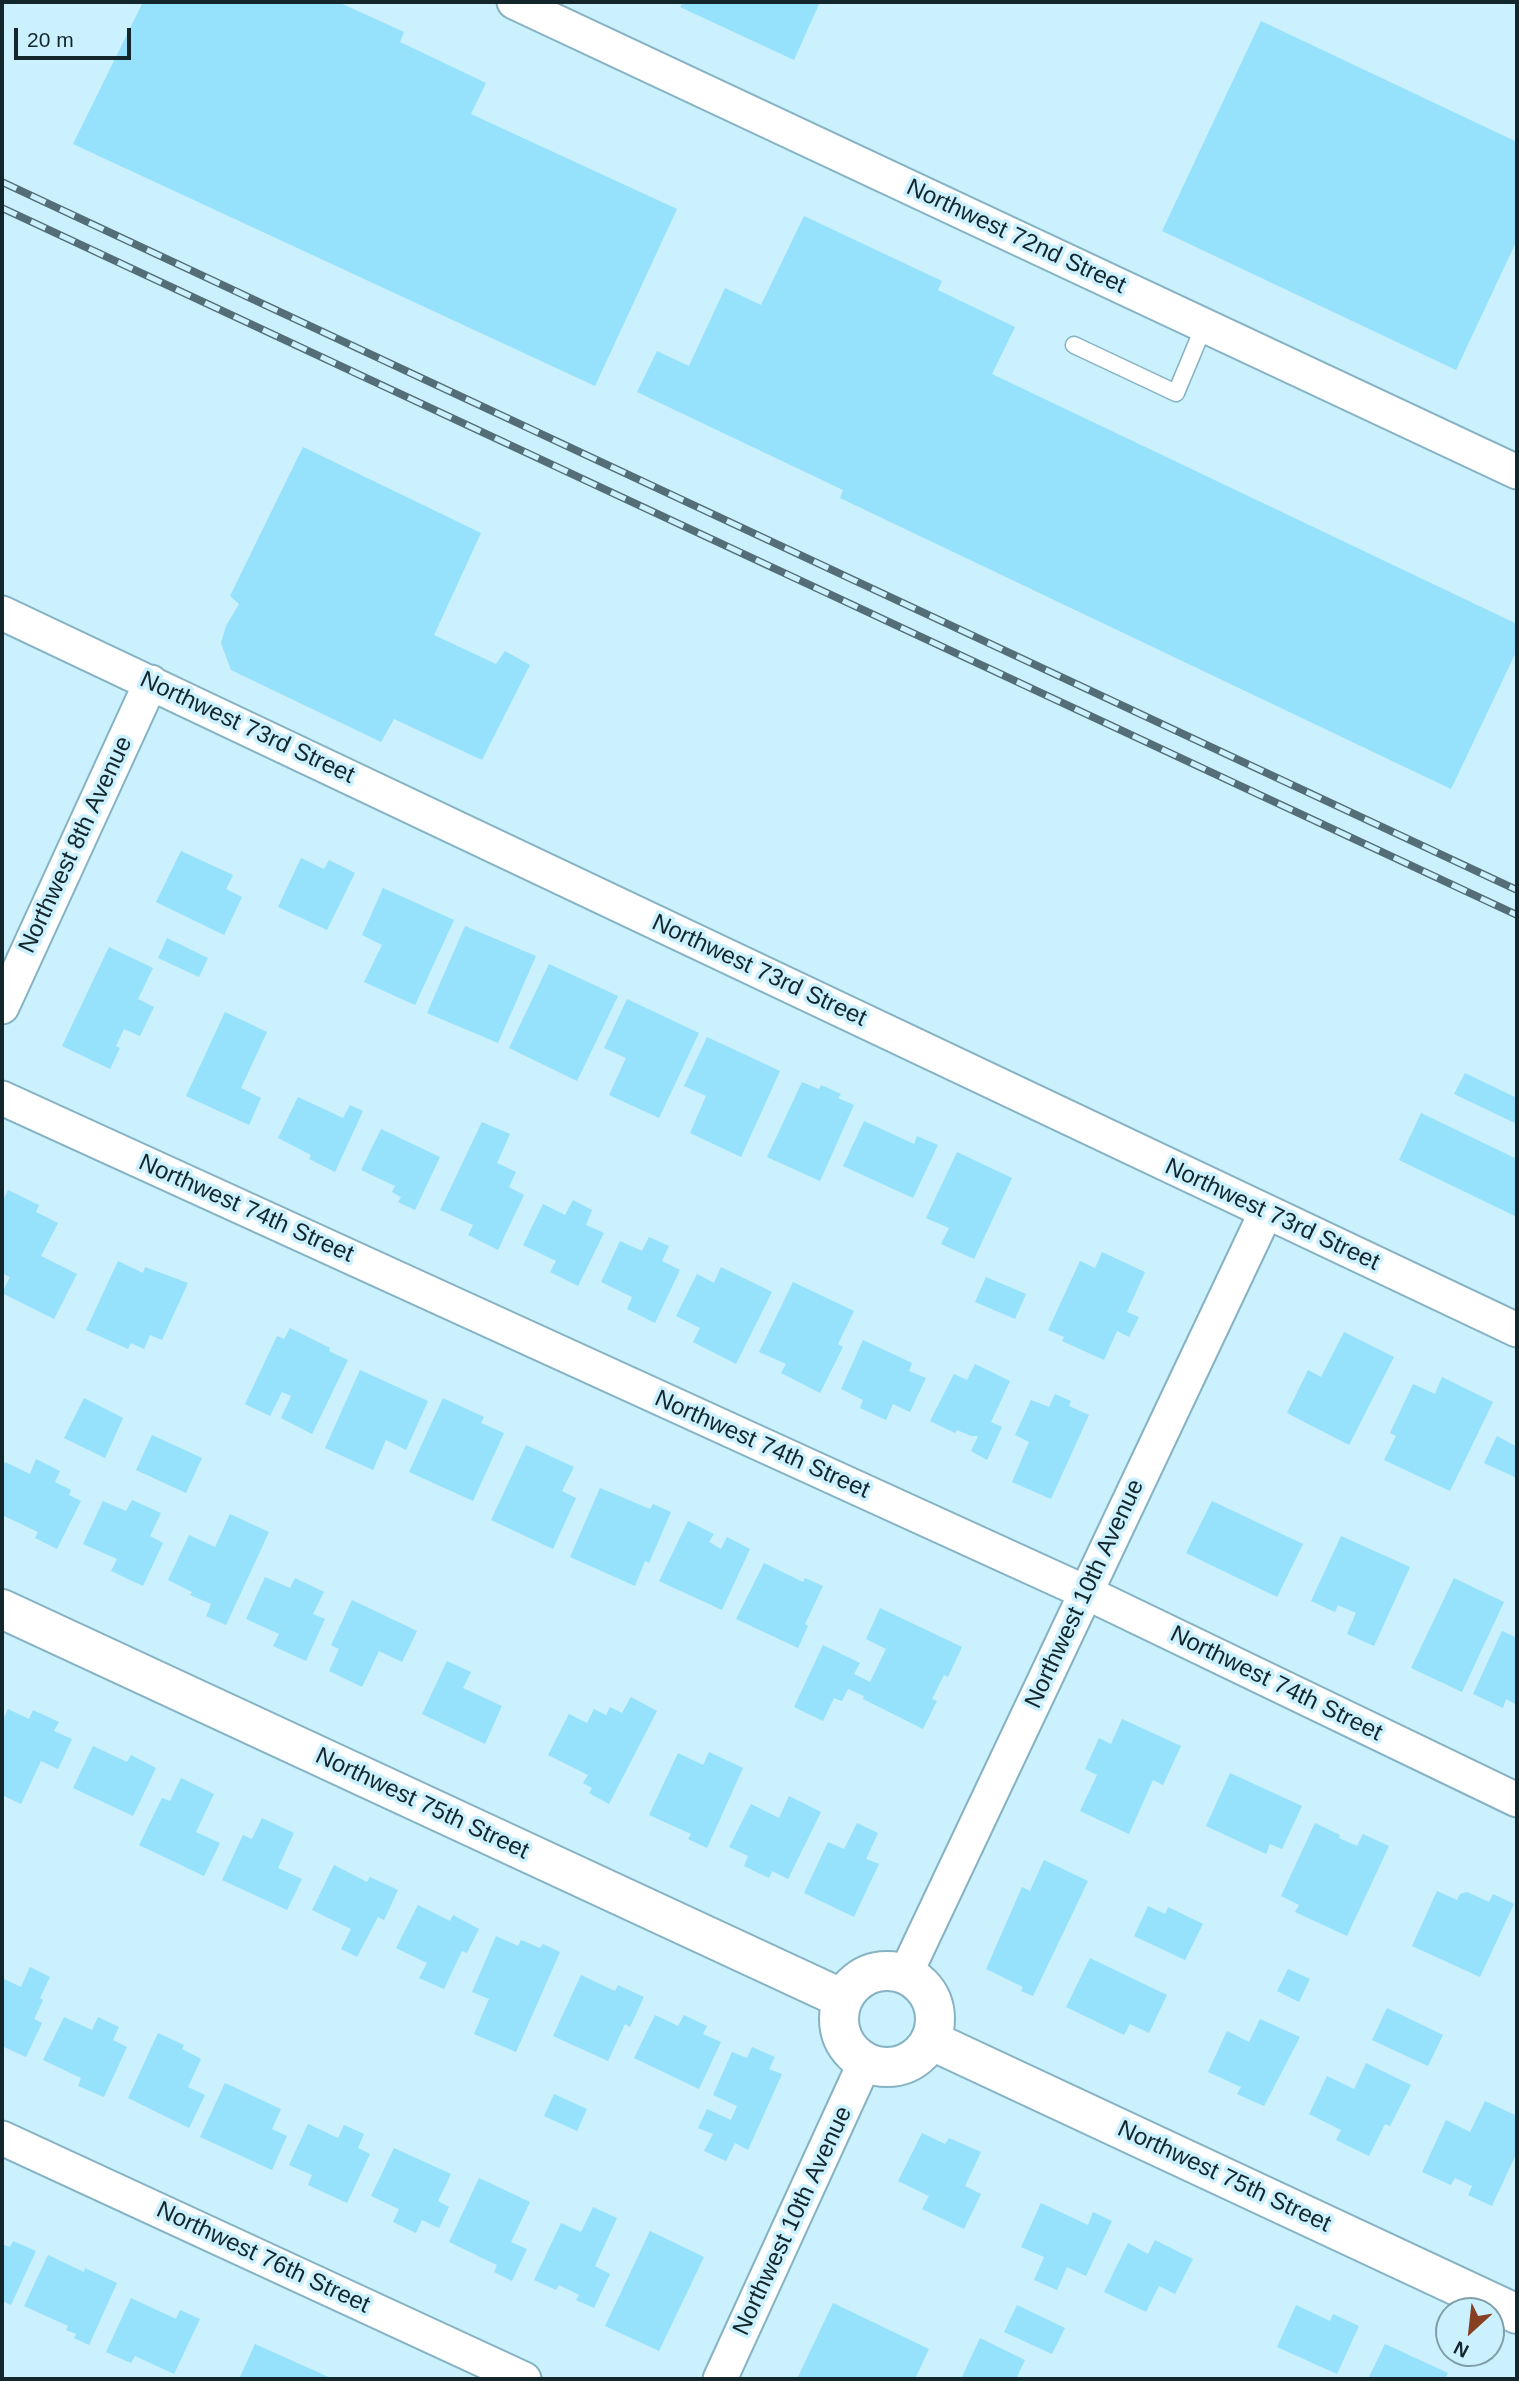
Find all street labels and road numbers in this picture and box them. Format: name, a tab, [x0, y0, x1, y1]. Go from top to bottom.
street label: Northwest 72nd Street	[902, 173, 1130, 301]
street label: Northwest 73rd Street	[135, 666, 359, 790]
street label: Northwest 8th Avenue	[13, 732, 139, 958]
street label: Northwest 73rd Street	[647, 909, 871, 1033]
street label: Northwest 74th Street	[134, 1149, 358, 1269]
street label: Northwest 73rd Street	[1160, 1153, 1384, 1277]
street label: Northwest 74th Street	[650, 1385, 874, 1505]
street label: Northwest 10th Avenue	[1019, 1475, 1151, 1713]
street label: Northwest 74th Street	[1165, 1620, 1387, 1748]
street label: Northwest 75th Street	[311, 1742, 533, 1866]
street label: Northwest 10th Avenue	[727, 2102, 859, 2340]
street label: Northwest 75th Street	[1113, 2115, 1335, 2239]
street label: Northwest 76th Street	[152, 2196, 374, 2320]

